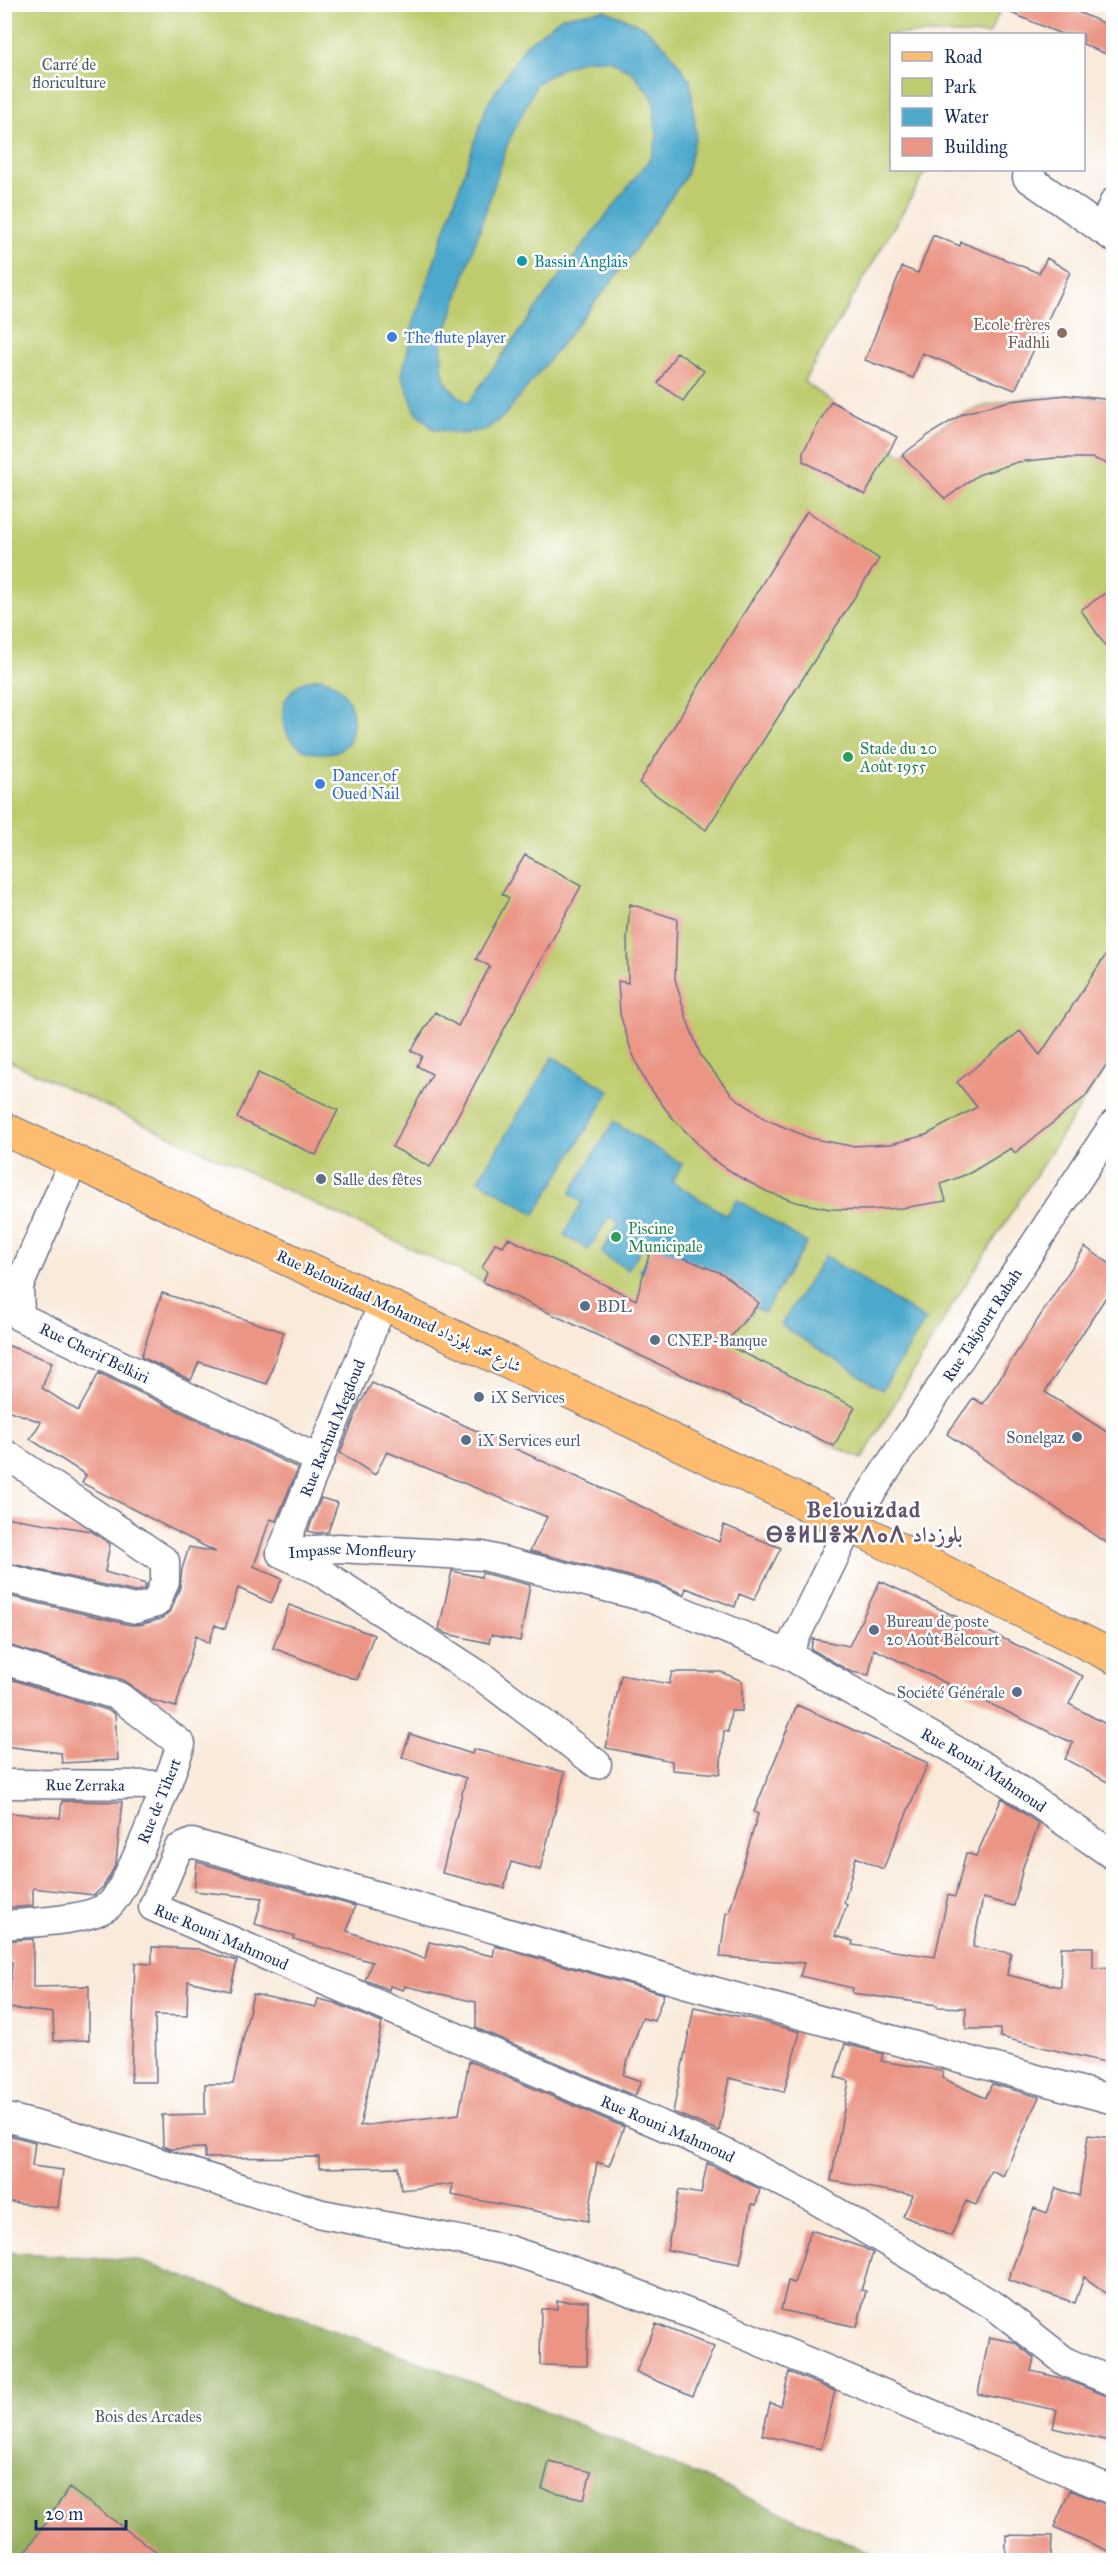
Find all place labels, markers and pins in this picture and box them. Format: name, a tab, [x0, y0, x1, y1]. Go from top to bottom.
place label: Bassin Anglais	[534, 252, 628, 272]
marker: Bassin Anglais	[515, 254, 529, 268]
place label: Ecole frères Fadhli	[973, 315, 1051, 352]
marker: Ecole frères Fadhli	[1055, 326, 1069, 340]
place label: The flute player	[404, 328, 506, 347]
marker: The flute player	[385, 330, 399, 344]
place label: Stade du 20 Août 1955	[859, 739, 937, 776]
marker: Stade du 20 Août 1955	[841, 750, 855, 764]
place label: Dancer of Oued Nail	[332, 766, 400, 803]
marker: Dancer of Oued Nail	[313, 777, 327, 791]
place label: Salle des fêtes	[333, 1170, 422, 1189]
marker: Salle des fêtes	[314, 1172, 328, 1186]
place label: Piscine Municipale	[628, 1219, 703, 1256]
marker: Piscine Municipale	[609, 1230, 623, 1244]
place label: BDL	[597, 1297, 632, 1316]
marker: BDL	[578, 1299, 592, 1313]
place label: CNEP-Banque	[667, 1331, 768, 1351]
marker: CNEP-Banque	[648, 1333, 662, 1347]
place label: iX Services	[491, 1388, 565, 1407]
marker: iX Services	[472, 1390, 486, 1404]
place label: Sonelgaz	[1006, 1428, 1066, 1448]
marker: Sonelgaz	[1070, 1430, 1084, 1444]
place label: iX Services eurl	[478, 1431, 581, 1450]
marker: iX Services eurl	[459, 1433, 473, 1447]
place label: Bureau de poste 20 Août Belcourt	[886, 1612, 1000, 1649]
marker: Bureau de poste 20 Août Belcourt	[867, 1623, 881, 1637]
place label: Société Générale	[897, 1683, 1005, 1702]
marker: Société Générale	[1010, 1685, 1024, 1699]

